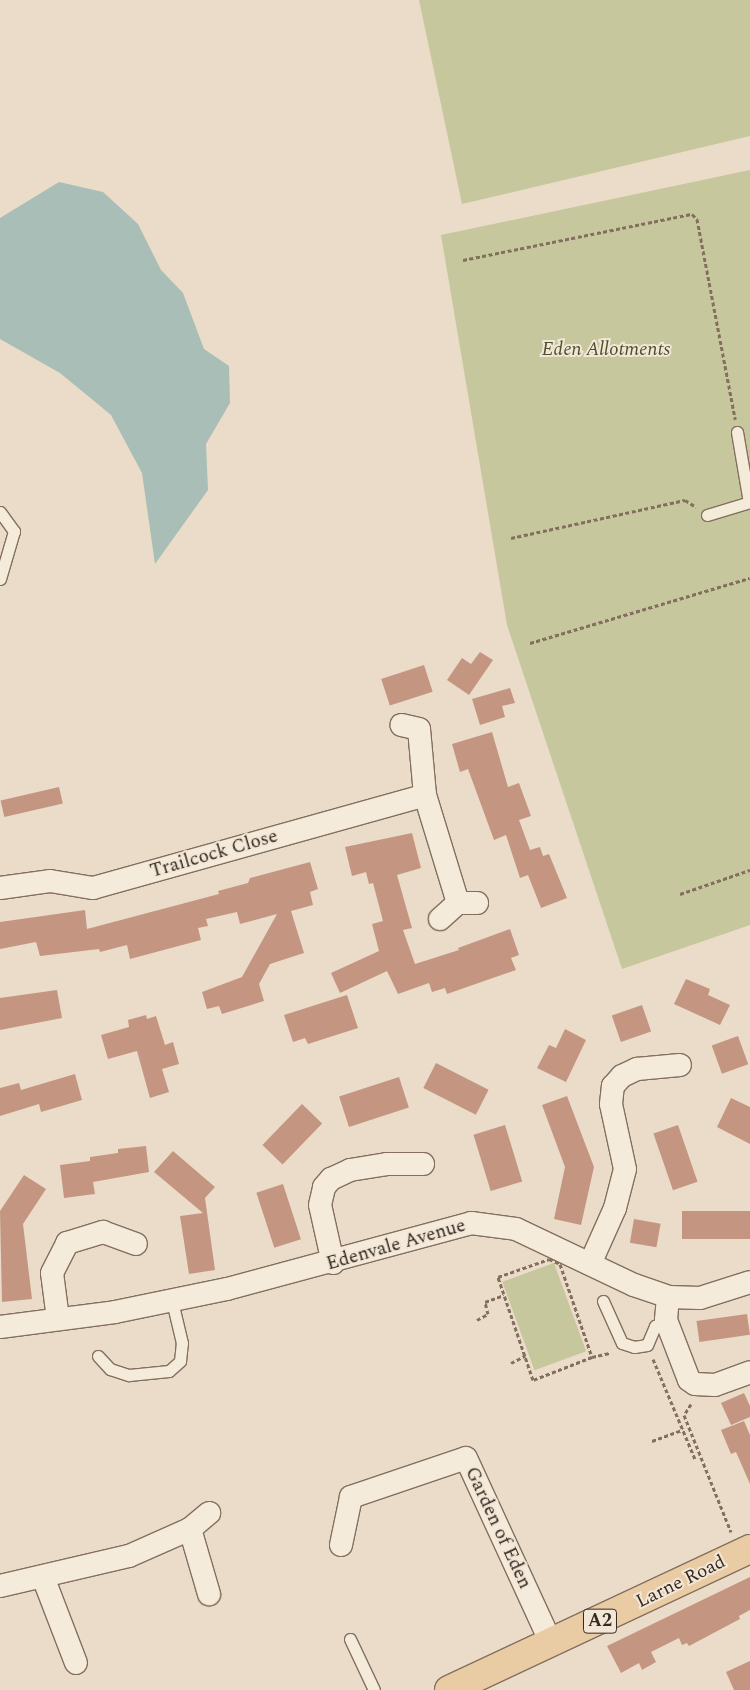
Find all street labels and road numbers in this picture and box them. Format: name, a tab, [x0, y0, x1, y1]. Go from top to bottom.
street label: Trailcock Close	[148, 825, 280, 883]
street label: Edenvale Avenue	[324, 1214, 468, 1276]
street label: Garden of Eden	[460, 1463, 536, 1593]
street label: Larne Road	[633, 1551, 729, 1613]
road number: A2	[582, 1605, 618, 1636]

